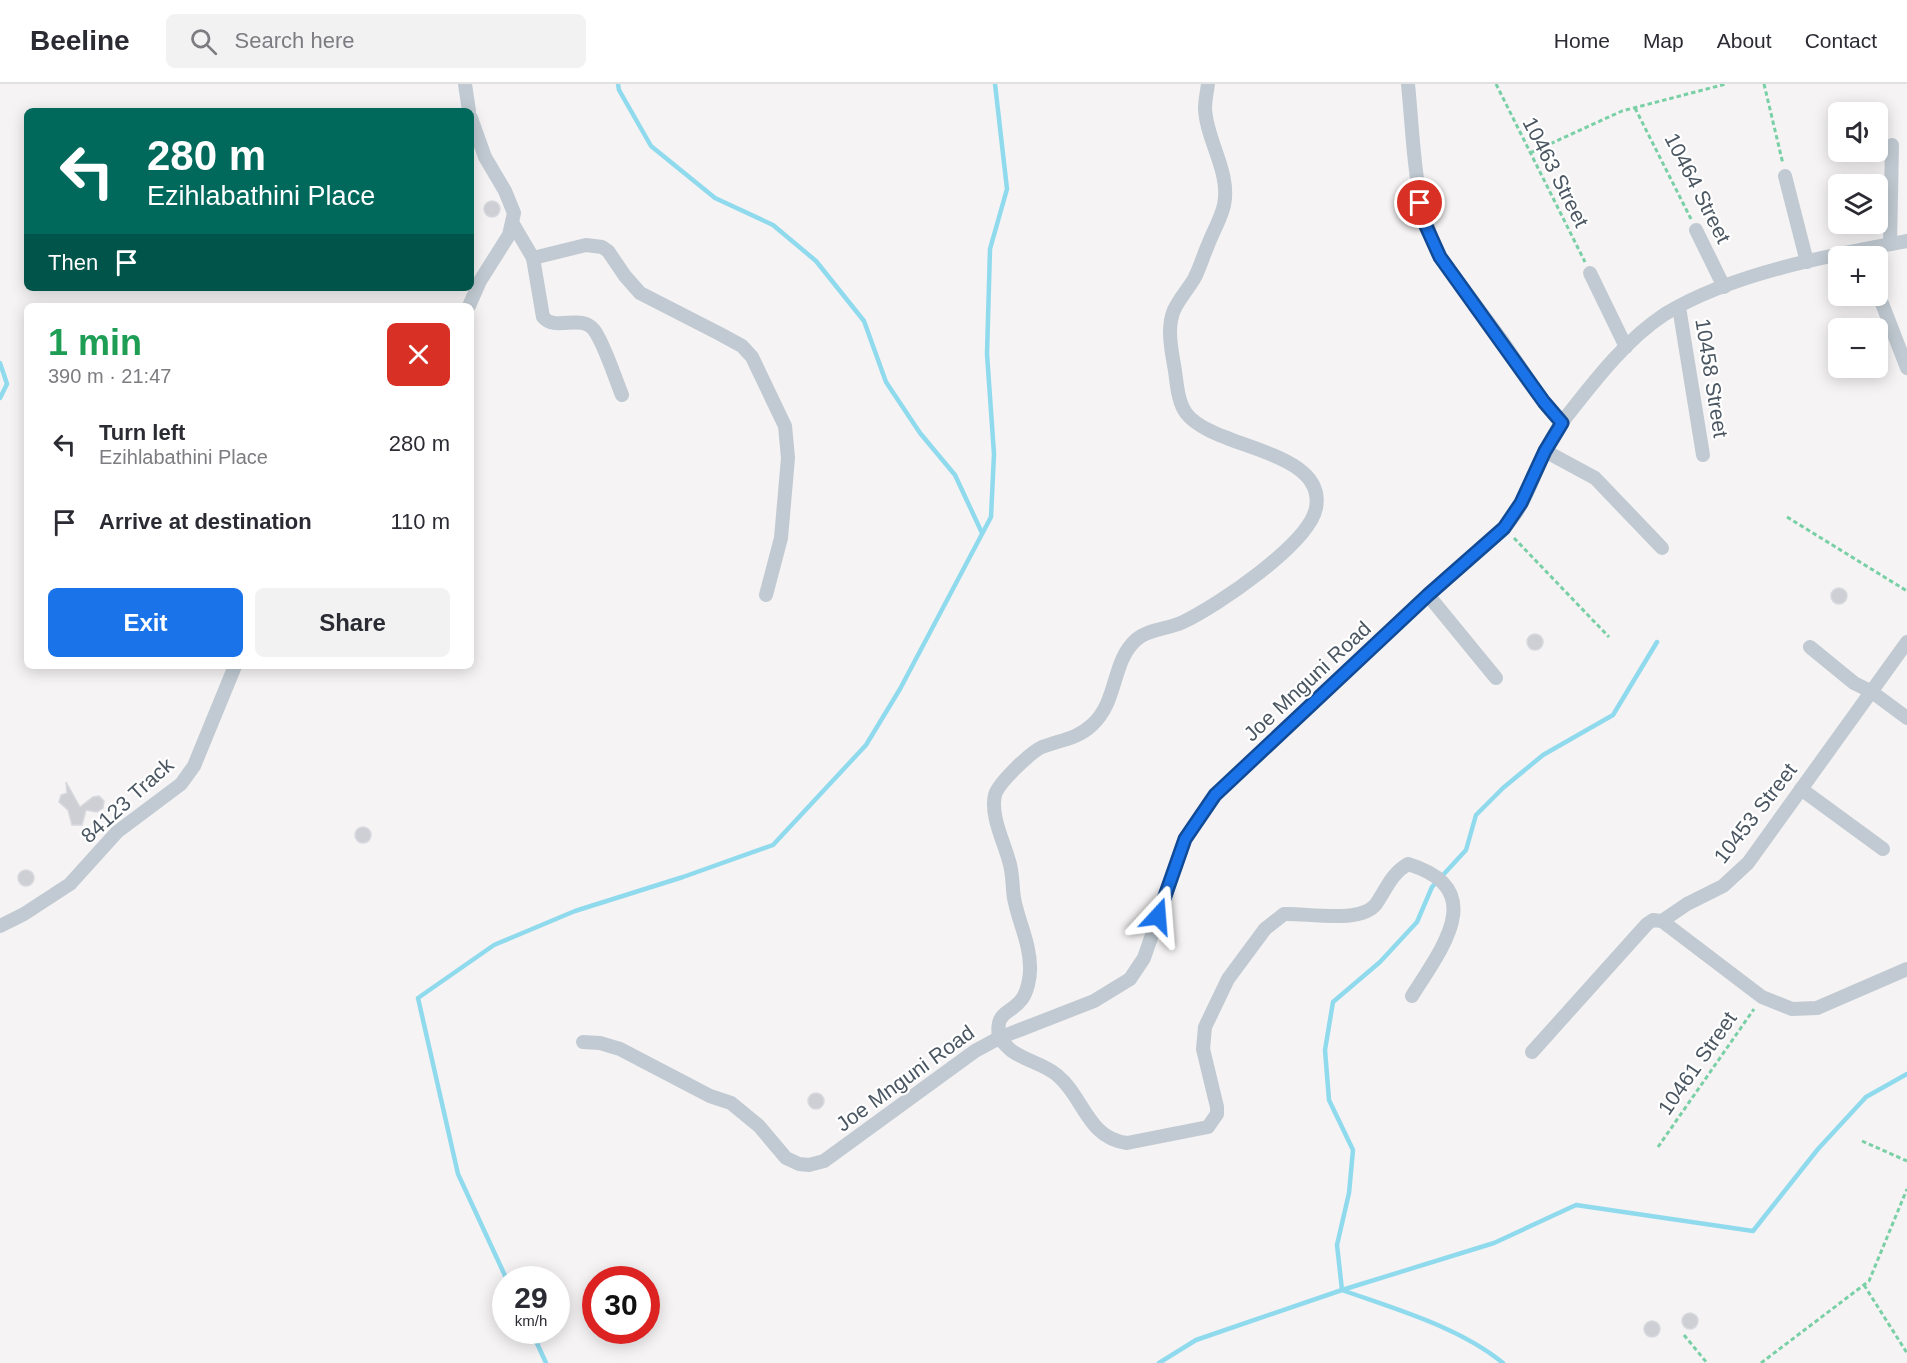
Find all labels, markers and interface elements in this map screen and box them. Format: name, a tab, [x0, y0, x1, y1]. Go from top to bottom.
search box	[166, 14, 586, 68]
text: Beeline	[30, 25, 130, 56]
icon: search	[187, 25, 220, 58]
text: Search here	[235, 28, 354, 53]
text: Home	[1554, 29, 1610, 52]
text: Map	[1643, 29, 1684, 52]
text: About	[1717, 29, 1772, 52]
text: Contact	[1805, 29, 1877, 52]
map controls	[1828, 102, 1888, 378]
button: sound	[1828, 102, 1888, 162]
street label: 10463 Street	[1518, 113, 1594, 231]
street label: 10464 Street	[1660, 129, 1736, 247]
icon: left	[48, 132, 126, 210]
text: 280 m	[147, 132, 266, 179]
button: layers	[1828, 174, 1888, 234]
pin	[1394, 177, 1445, 228]
text: Ezihlabathini Place	[147, 181, 375, 211]
icon: arrive	[1403, 186, 1436, 219]
icon: arrive	[110, 246, 143, 279]
button: +	[1828, 246, 1888, 306]
text: Then	[48, 250, 98, 275]
street label: 10458 Street	[1691, 317, 1733, 439]
button: −	[1828, 318, 1888, 378]
text: 1 min	[48, 322, 142, 363]
button: close	[387, 323, 450, 386]
text: 390 m · 21:47	[48, 365, 171, 387]
text: Turn left	[99, 420, 185, 445]
icon: left	[48, 428, 81, 461]
text: 280 m	[389, 431, 450, 456]
text: Ezihlabathini Place	[99, 446, 268, 468]
icon: arrive	[48, 506, 81, 539]
text: Arrive at destination	[99, 509, 312, 534]
text: 110 m	[390, 509, 450, 534]
button: Exit	[48, 588, 243, 657]
button: Share	[255, 588, 450, 657]
street label: Joe Mnguni Road	[1239, 616, 1375, 746]
street label: 84123 Track	[76, 752, 178, 847]
street label: 10453 Street	[1709, 758, 1801, 867]
position arrow	[1126, 884, 1190, 948]
street label: 10461 Street	[1653, 1007, 1741, 1119]
street label: Joe Mnguni Road	[832, 1020, 978, 1136]
speed limit sign: 30	[582, 1266, 660, 1344]
text: 29	[514, 1281, 548, 1314]
text: km/h	[515, 1312, 547, 1329]

